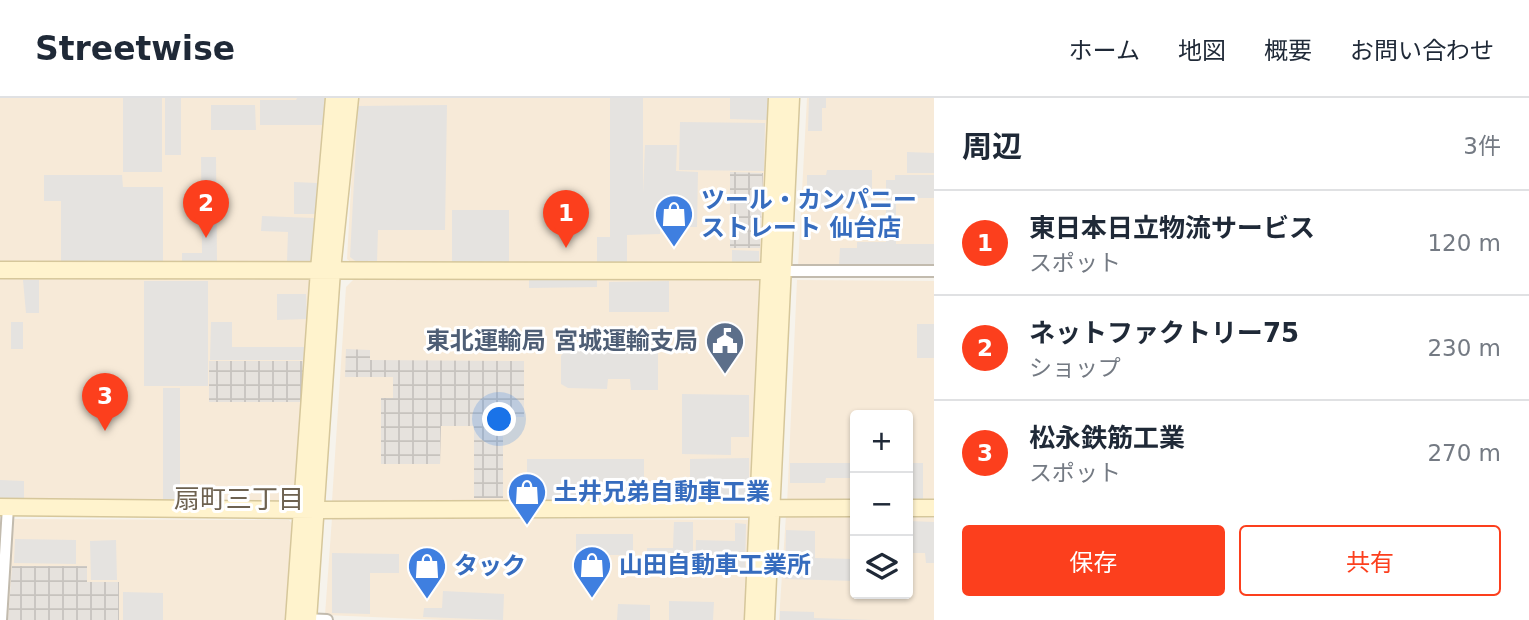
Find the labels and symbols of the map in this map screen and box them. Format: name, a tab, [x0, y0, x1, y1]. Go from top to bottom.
pin: 2	[183, 180, 229, 238]
place label: ツール・カンパニー ストレート 仙台店	[701, 186, 917, 242]
pin: 1	[543, 190, 589, 248]
shop icon: ツール・カンパニー ストレート 仙台店	[653, 193, 695, 248]
public building icon: 東北運輸局 宮城運輸支局	[704, 320, 746, 375]
place label: 東北運輸局 宮城運輸支局	[426, 327, 698, 355]
pin: 3	[82, 373, 128, 431]
your location	[482, 402, 516, 436]
shop icon: 土井兄弟自動車工業	[506, 471, 548, 526]
place label: 土井兄弟自動車工業	[554, 478, 770, 506]
district label: 扇町三丁目	[174, 484, 304, 514]
shop icon: 山田自動車工業所	[571, 544, 613, 599]
shop icon: タック	[406, 545, 448, 600]
place label: 山田自動車工業所	[619, 551, 811, 579]
place label: タック	[454, 552, 526, 580]

